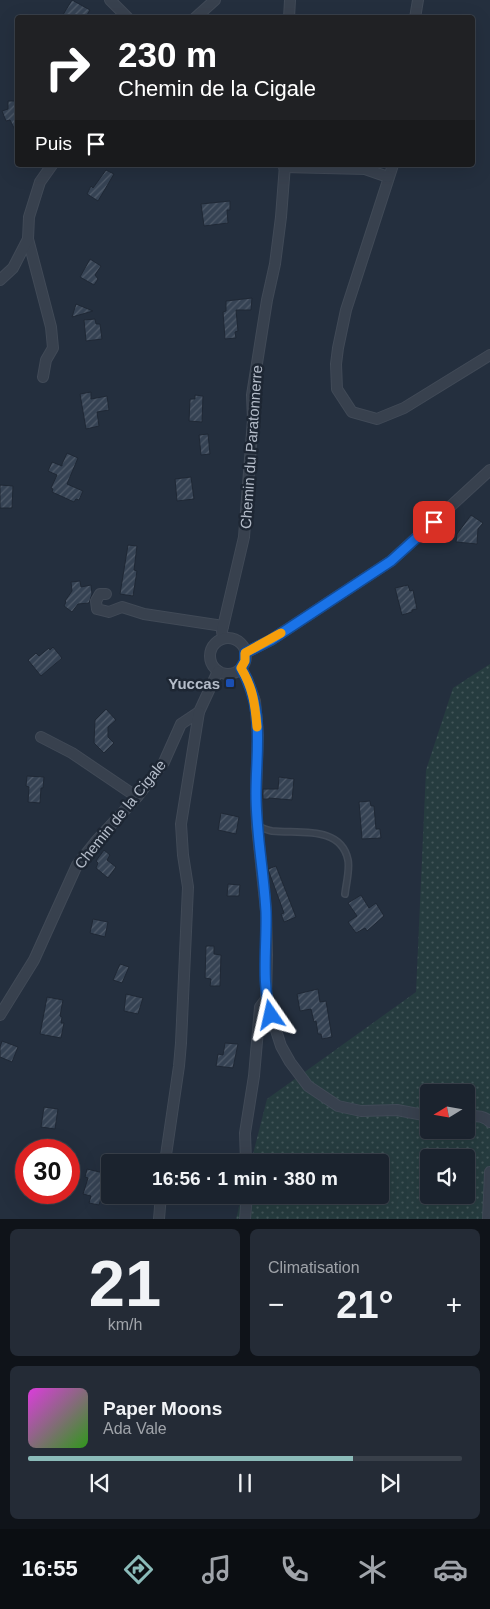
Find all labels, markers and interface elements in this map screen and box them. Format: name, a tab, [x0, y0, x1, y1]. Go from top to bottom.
icon: right	[35, 35, 100, 100]
text: 230 m	[118, 35, 217, 74]
text: Chemin de la Cigale	[118, 76, 316, 101]
icon: arrive	[82, 130, 110, 158]
text: Puis	[35, 133, 72, 154]
street label: Chemin du Paratonnerre	[237, 364, 265, 530]
pin	[413, 501, 455, 543]
icon: arrive	[420, 508, 448, 536]
place label: Yuccas	[168, 675, 220, 692]
marker: Yuccas	[224, 677, 236, 689]
street label: Chemin de la Cigale	[71, 756, 169, 872]
position arrow	[244, 988, 296, 1040]
north arrow	[420, 1084, 475, 1139]
map controls	[420, 1084, 475, 1204]
speed limit sign: 30	[15, 1139, 80, 1204]
button: sound	[420, 1149, 475, 1204]
text: 16:56 · 1 min · 380 m	[152, 1168, 338, 1189]
text: 21	[89, 1247, 161, 1320]
text: Climatisation	[268, 1259, 360, 1276]
text: 21°	[336, 1284, 394, 1326]
text: −	[268, 1289, 284, 1320]
text: +	[446, 1289, 462, 1320]
text: km/h	[108, 1316, 142, 1333]
text: Paper Moons	[103, 1398, 222, 1419]
text: Ada Vale	[103, 1420, 167, 1437]
icon: previous	[86, 1469, 114, 1497]
icon: pause	[231, 1469, 259, 1497]
icon: next	[376, 1469, 404, 1497]
icon: directions	[121, 1552, 156, 1587]
icon: music	[199, 1552, 234, 1587]
icon: phone	[277, 1552, 312, 1587]
icon: climate	[355, 1552, 390, 1587]
icon: car	[433, 1552, 468, 1587]
text: 16:55	[22, 1556, 78, 1581]

